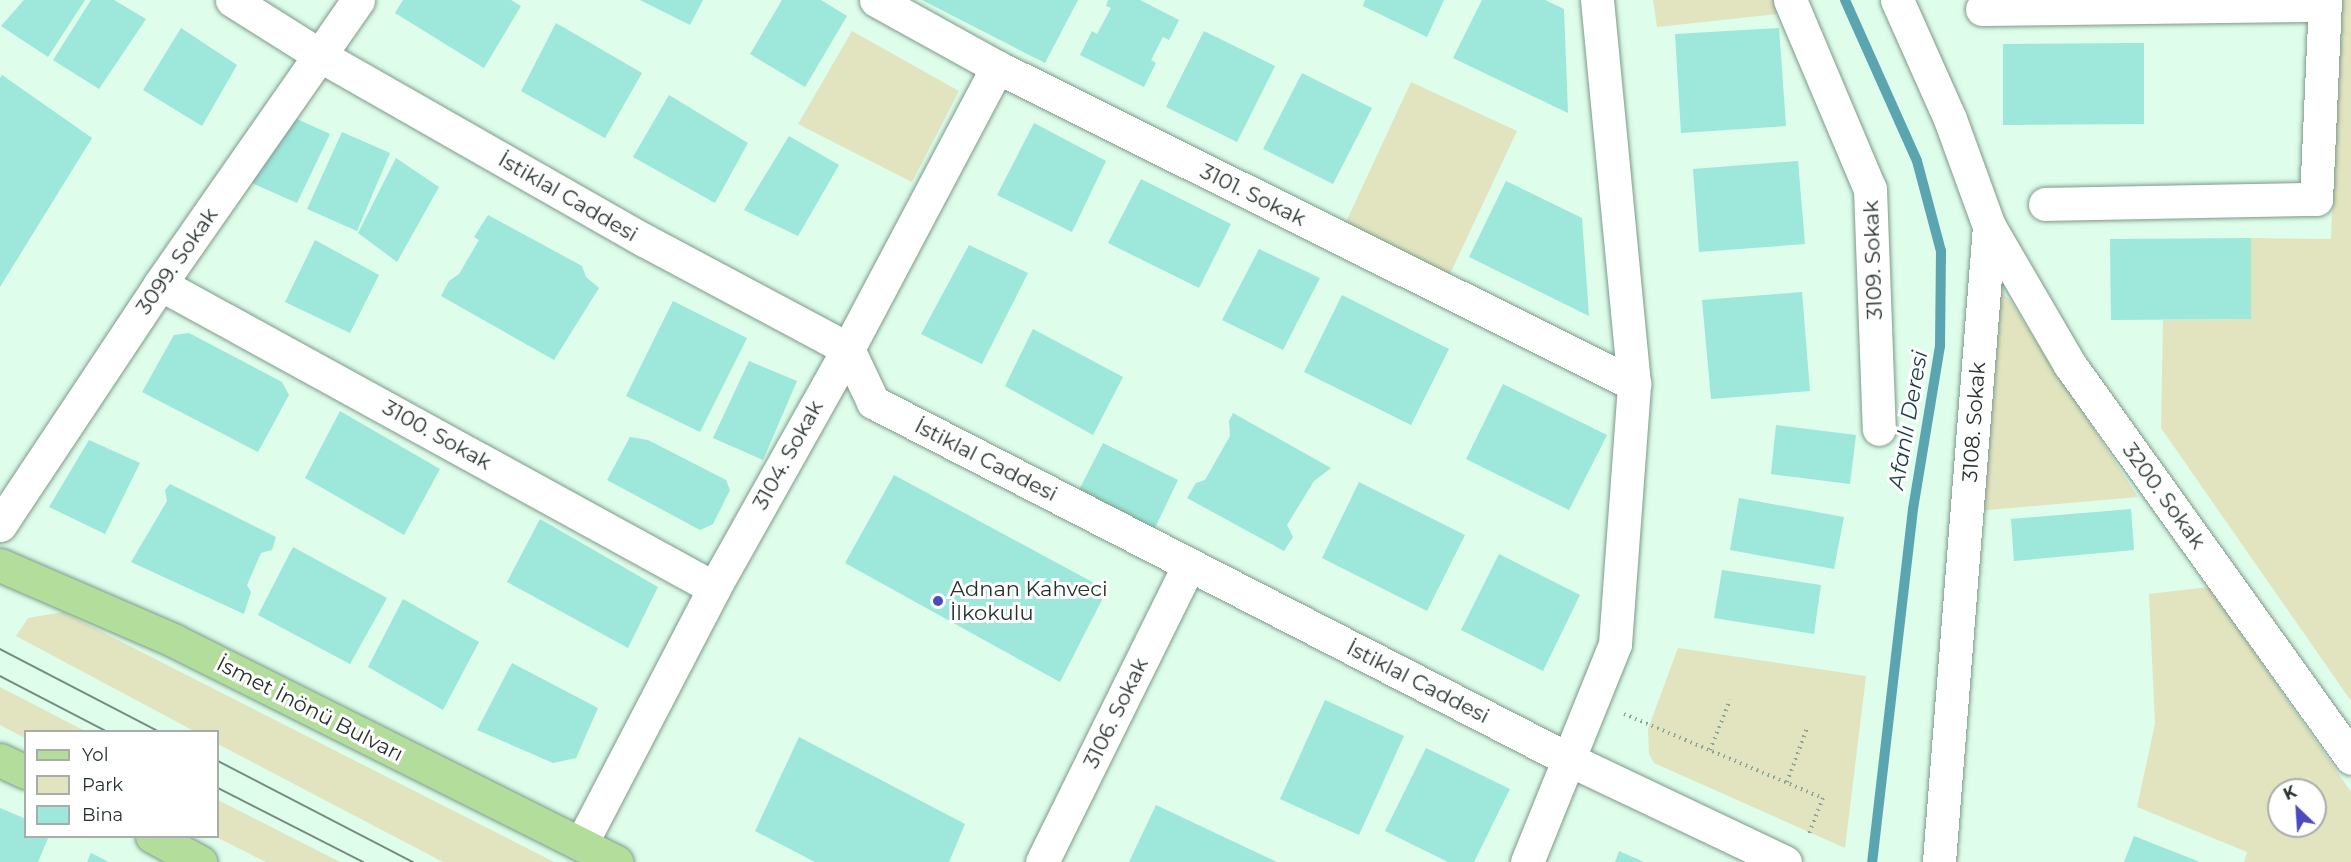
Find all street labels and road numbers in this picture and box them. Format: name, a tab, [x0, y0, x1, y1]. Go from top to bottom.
street label: İstiklal Caddesi	[494, 147, 642, 247]
street label: 3101. Sokak	[1196, 159, 1310, 231]
street label: 3109. Sokak	[1858, 200, 1888, 320]
street label: 3099. Sokak	[131, 203, 223, 319]
street label: 3108. Sokak	[1957, 361, 1991, 483]
street label: 3100. Sokak	[378, 395, 496, 475]
street label: 3104. Sokak	[748, 396, 828, 514]
street label: İstiklal Caddesi	[910, 413, 1062, 507]
street label: 3200. Sokak	[2117, 438, 2211, 554]
street label: İstiklal Caddesi	[1342, 635, 1494, 729]
street label: İsmet İnönü Bulvarı	[213, 651, 407, 767]
street label: 3106. Sokak	[1078, 654, 1154, 772]

